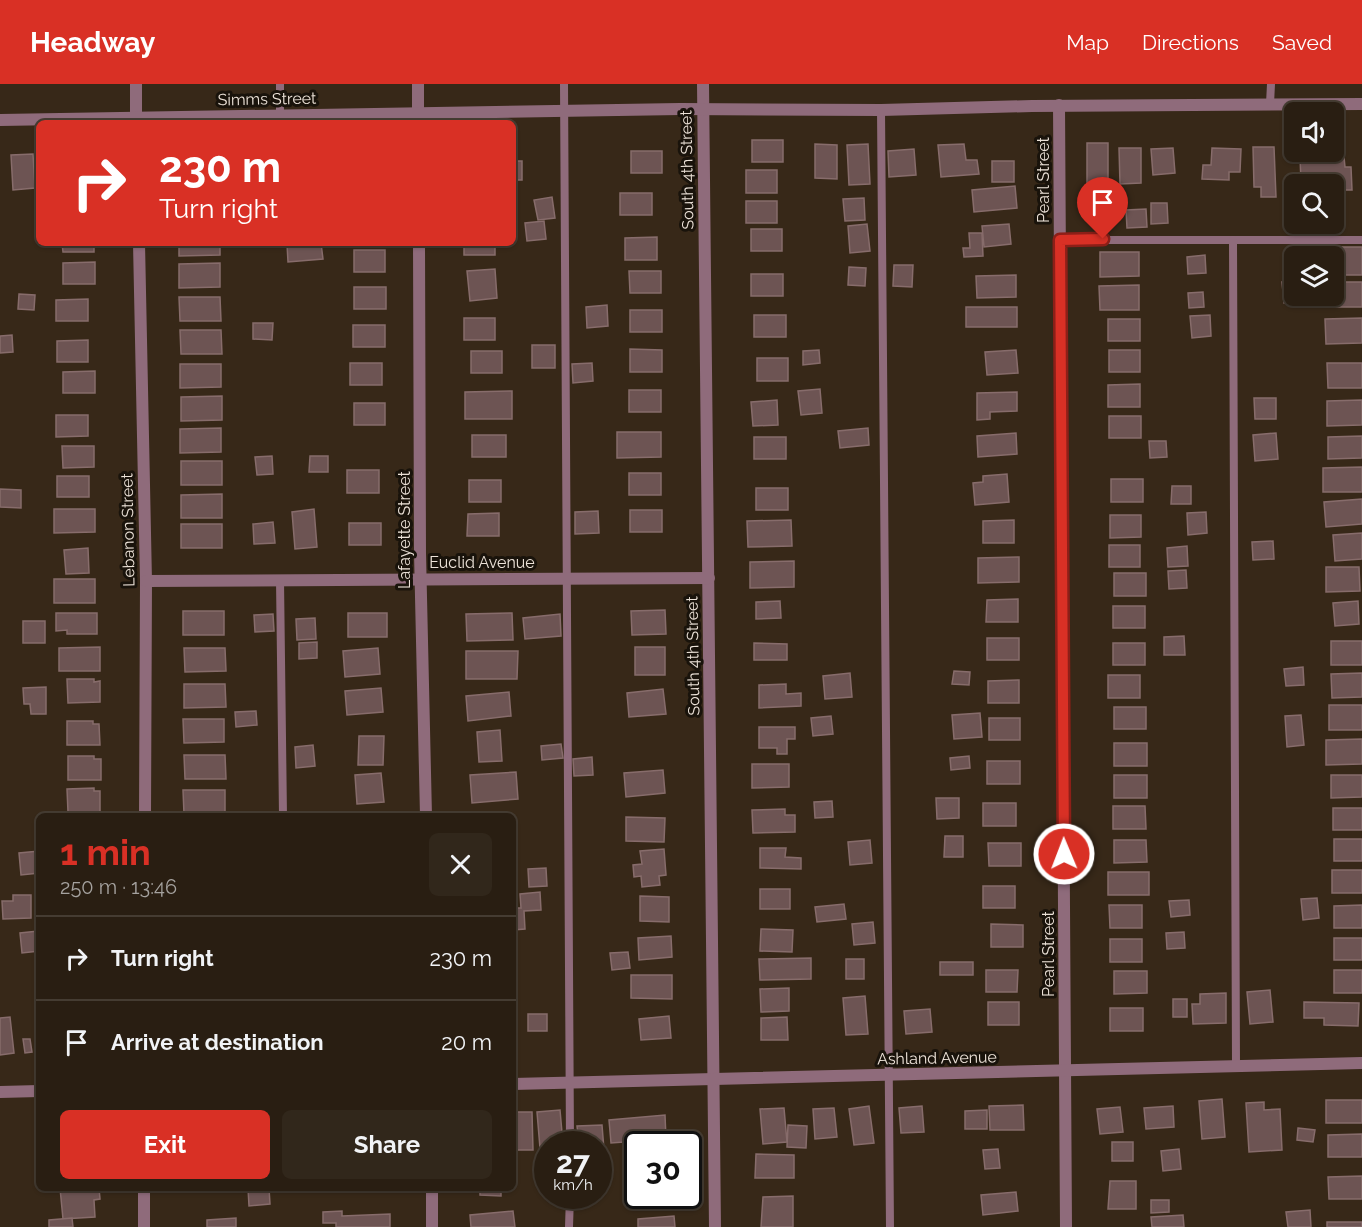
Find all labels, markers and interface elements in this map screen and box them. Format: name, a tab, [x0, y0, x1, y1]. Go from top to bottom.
text: Headway	[30, 26, 155, 59]
text: Map	[1066, 30, 1109, 55]
text: Directions	[1142, 30, 1239, 55]
text: Saved	[1272, 30, 1332, 55]
street label: Simms Street	[217, 89, 317, 109]
map controls	[1284, 102, 1344, 306]
button: sound	[1284, 102, 1344, 162]
street label: South 4th Street	[676, 110, 698, 230]
street label: Pearl Street	[1034, 136, 1053, 223]
text: 230 m	[159, 143, 281, 192]
icon: right	[60, 144, 138, 222]
button: search	[1284, 174, 1344, 234]
pin	[1077, 177, 1128, 239]
icon: arrive	[1086, 186, 1119, 219]
text: Turn right	[159, 193, 278, 224]
button: layers	[1284, 246, 1344, 306]
street label: Lafayette Street	[395, 470, 414, 589]
street label: Lebanon Street	[117, 472, 138, 587]
street label: Euclid Avenue	[429, 553, 535, 572]
street label: South 4th Street	[682, 596, 704, 716]
position arrow	[1032, 822, 1096, 886]
text: 1 min	[60, 831, 151, 873]
button: close	[429, 833, 492, 896]
text: 250 m · 13:46	[60, 875, 177, 899]
street label: Pearl Street	[1039, 910, 1058, 997]
icon: right	[60, 942, 93, 975]
text: Turn right	[111, 945, 214, 971]
text: 230 m	[429, 945, 492, 971]
icon: arrive	[60, 1026, 93, 1059]
text: Arrive at destination	[111, 1029, 324, 1055]
text: 20 m	[441, 1029, 492, 1055]
street label: Ashland Avenue	[877, 1047, 997, 1069]
button: Exit	[60, 1110, 270, 1179]
button: Share	[282, 1110, 492, 1179]
speed limit sign: 30	[624, 1131, 702, 1209]
text: 27	[556, 1145, 590, 1180]
text: km/h	[553, 1176, 593, 1194]

